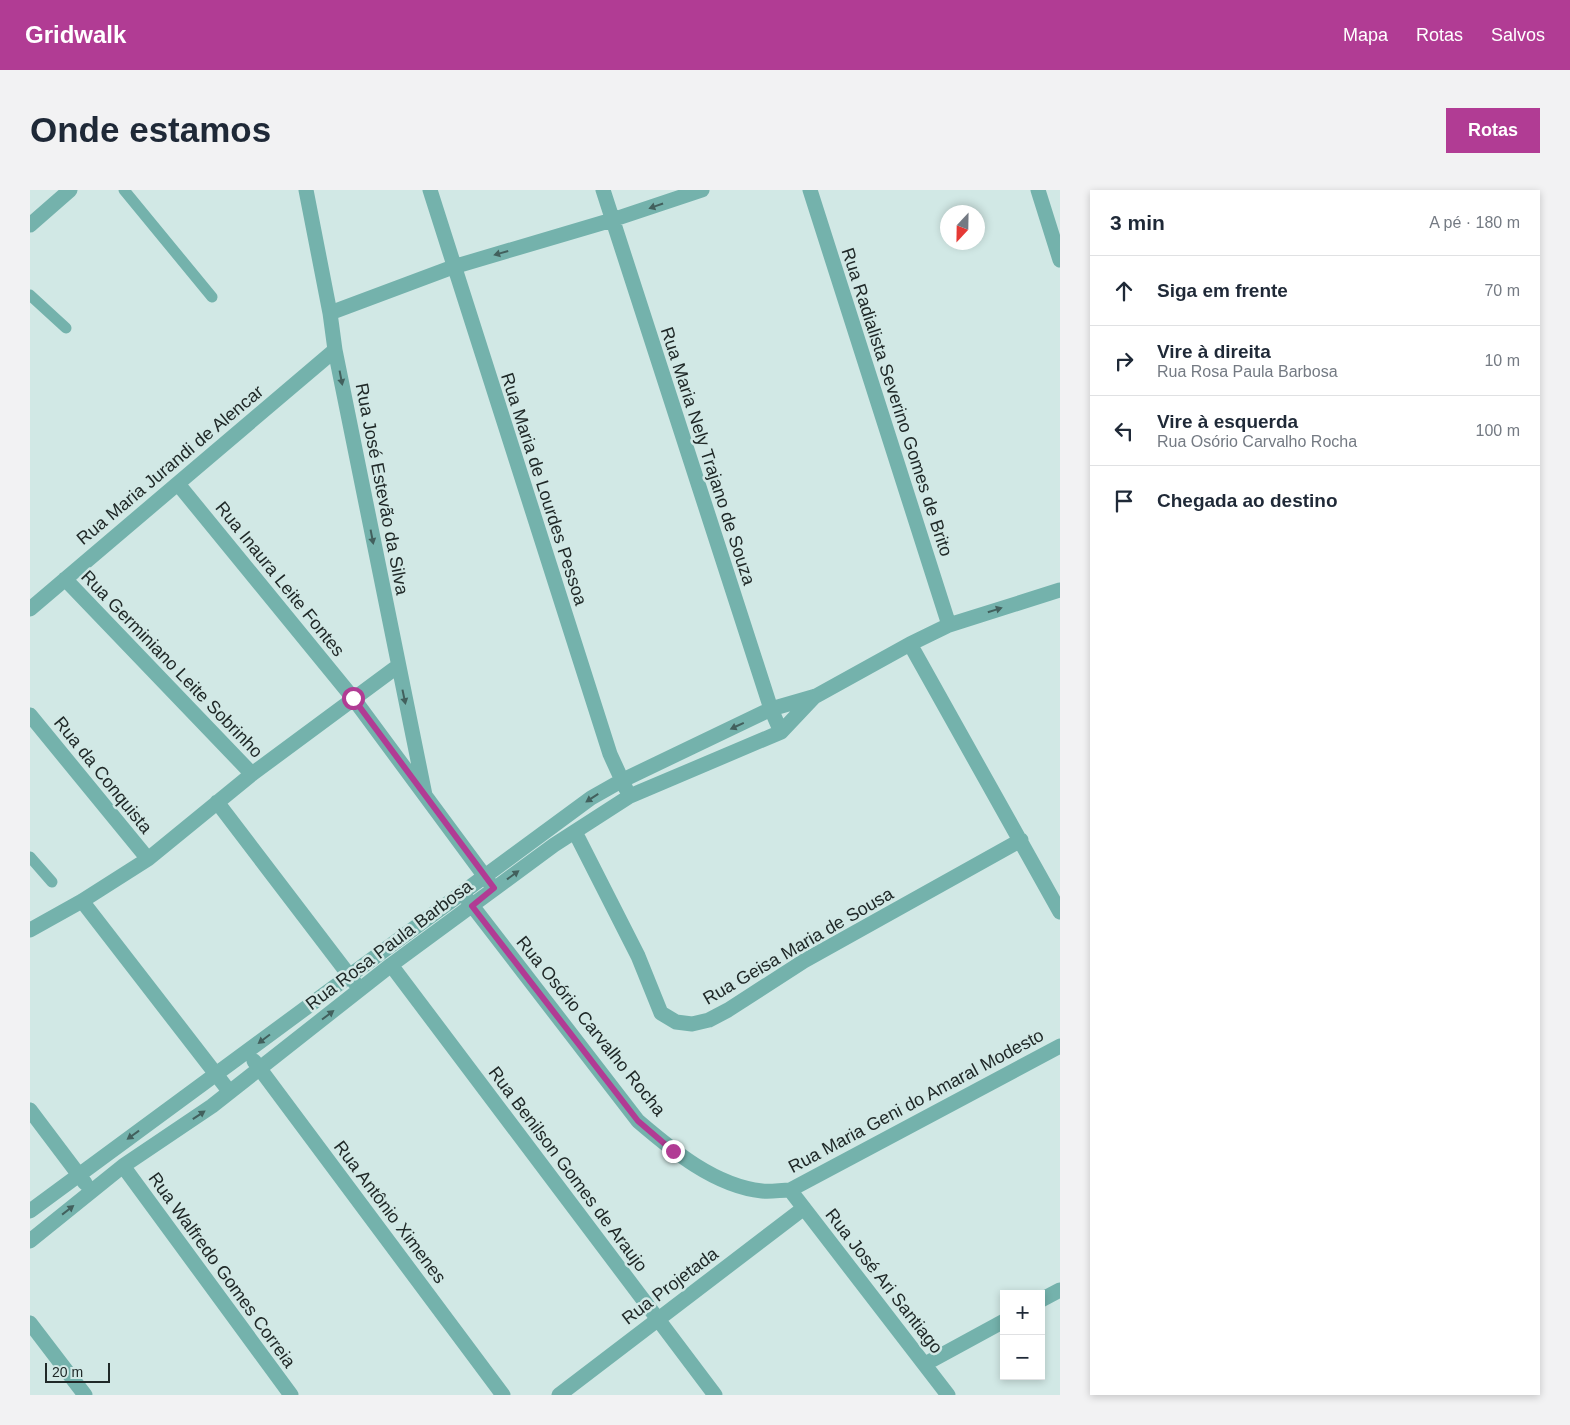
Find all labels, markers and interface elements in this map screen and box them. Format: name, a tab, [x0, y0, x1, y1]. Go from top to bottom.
text: Gridwalk	[25, 21, 126, 48]
text: Mapa	[1343, 25, 1388, 45]
text: Rotas	[1416, 25, 1463, 45]
text: Salvos	[1491, 25, 1545, 45]
button: Rotas	[1446, 108, 1540, 153]
text: Onde estamos	[30, 110, 271, 149]
one-way arrow	[649, 202, 664, 210]
north arrow	[940, 205, 985, 250]
text: 3 min	[1110, 211, 1165, 234]
text: A pé · 180 m	[1429, 214, 1520, 231]
street label: Rua Radialista Severino Gomes de Brito	[838, 245, 956, 559]
one-way arrow	[493, 250, 508, 258]
icon: ahead	[1110, 277, 1138, 305]
text: Siga em frente	[1157, 280, 1288, 301]
text: 70 m	[1484, 282, 1520, 299]
street label: Rua Maria Nely Trajano de Souza	[657, 324, 760, 588]
text: Vire à direita	[1157, 341, 1271, 362]
icon: right	[1110, 347, 1138, 375]
text: 10 m	[1484, 352, 1520, 369]
text: Rua Rosa Paula Barbosa	[1157, 363, 1338, 380]
one-way arrow	[337, 370, 345, 386]
street label: Rua Maria de Lourdes Pessoa	[497, 370, 591, 609]
street label: Rua Maria Jurandi de Alencar	[73, 381, 267, 549]
street label: Rua José Estevão da Silva	[352, 382, 413, 597]
text: Vire à esquerda	[1157, 411, 1298, 432]
icon: left	[1110, 417, 1138, 445]
text: 100 m	[1476, 422, 1520, 439]
text: Rua Osório Carvalho Rocha	[1157, 433, 1357, 450]
icon: arrive	[1110, 487, 1138, 515]
text: Chegada ao destino	[1157, 490, 1338, 511]
street label: Rua Inaura Leite Fontes	[211, 498, 349, 660]
one-way arrow	[369, 530, 377, 546]
street label: Rua Germiniano Leite Sobrinho	[77, 566, 267, 762]
one-way arrow	[988, 606, 1003, 614]
route start	[342, 687, 365, 710]
one-way arrow	[400, 689, 408, 704]
street label: Rua da Conquista	[50, 713, 157, 838]
one-way arrow	[730, 722, 744, 730]
one-way arrow	[585, 793, 599, 803]
one-way arrow	[506, 870, 520, 880]
street label: Rua Rosa Paula Barbosa	[302, 875, 477, 1014]
street label: Rua Geisa Maria de Sousa	[699, 883, 897, 1009]
street label: Rua Osório Carvalho Rocha	[512, 932, 670, 1121]
one-way arrow	[321, 1010, 335, 1020]
street label: Rua Maria Geni do Amaral Modesto	[785, 1025, 1047, 1177]
one-way arrow	[258, 1034, 271, 1045]
street label: Rua Benilson Gomes de Araujo	[484, 1063, 652, 1275]
one-way arrow	[193, 1110, 206, 1119]
one-way arrow	[126, 1130, 140, 1140]
street label: Rua Antônio Ximenes	[330, 1137, 450, 1287]
route end	[662, 1140, 685, 1163]
street label: Rua Walfredo Gomes Correia	[144, 1168, 300, 1372]
one-way arrow	[61, 1205, 74, 1216]
street label: Rua José Ari Santiago	[821, 1205, 947, 1357]
street label: Rua Projetada	[618, 1243, 723, 1329]
map controls	[1000, 1290, 1045, 1380]
button: +	[1000, 1290, 1045, 1335]
button: −	[1000, 1335, 1045, 1380]
scale bar	[45, 1360, 110, 1383]
text: 20 m	[52, 1364, 83, 1380]

